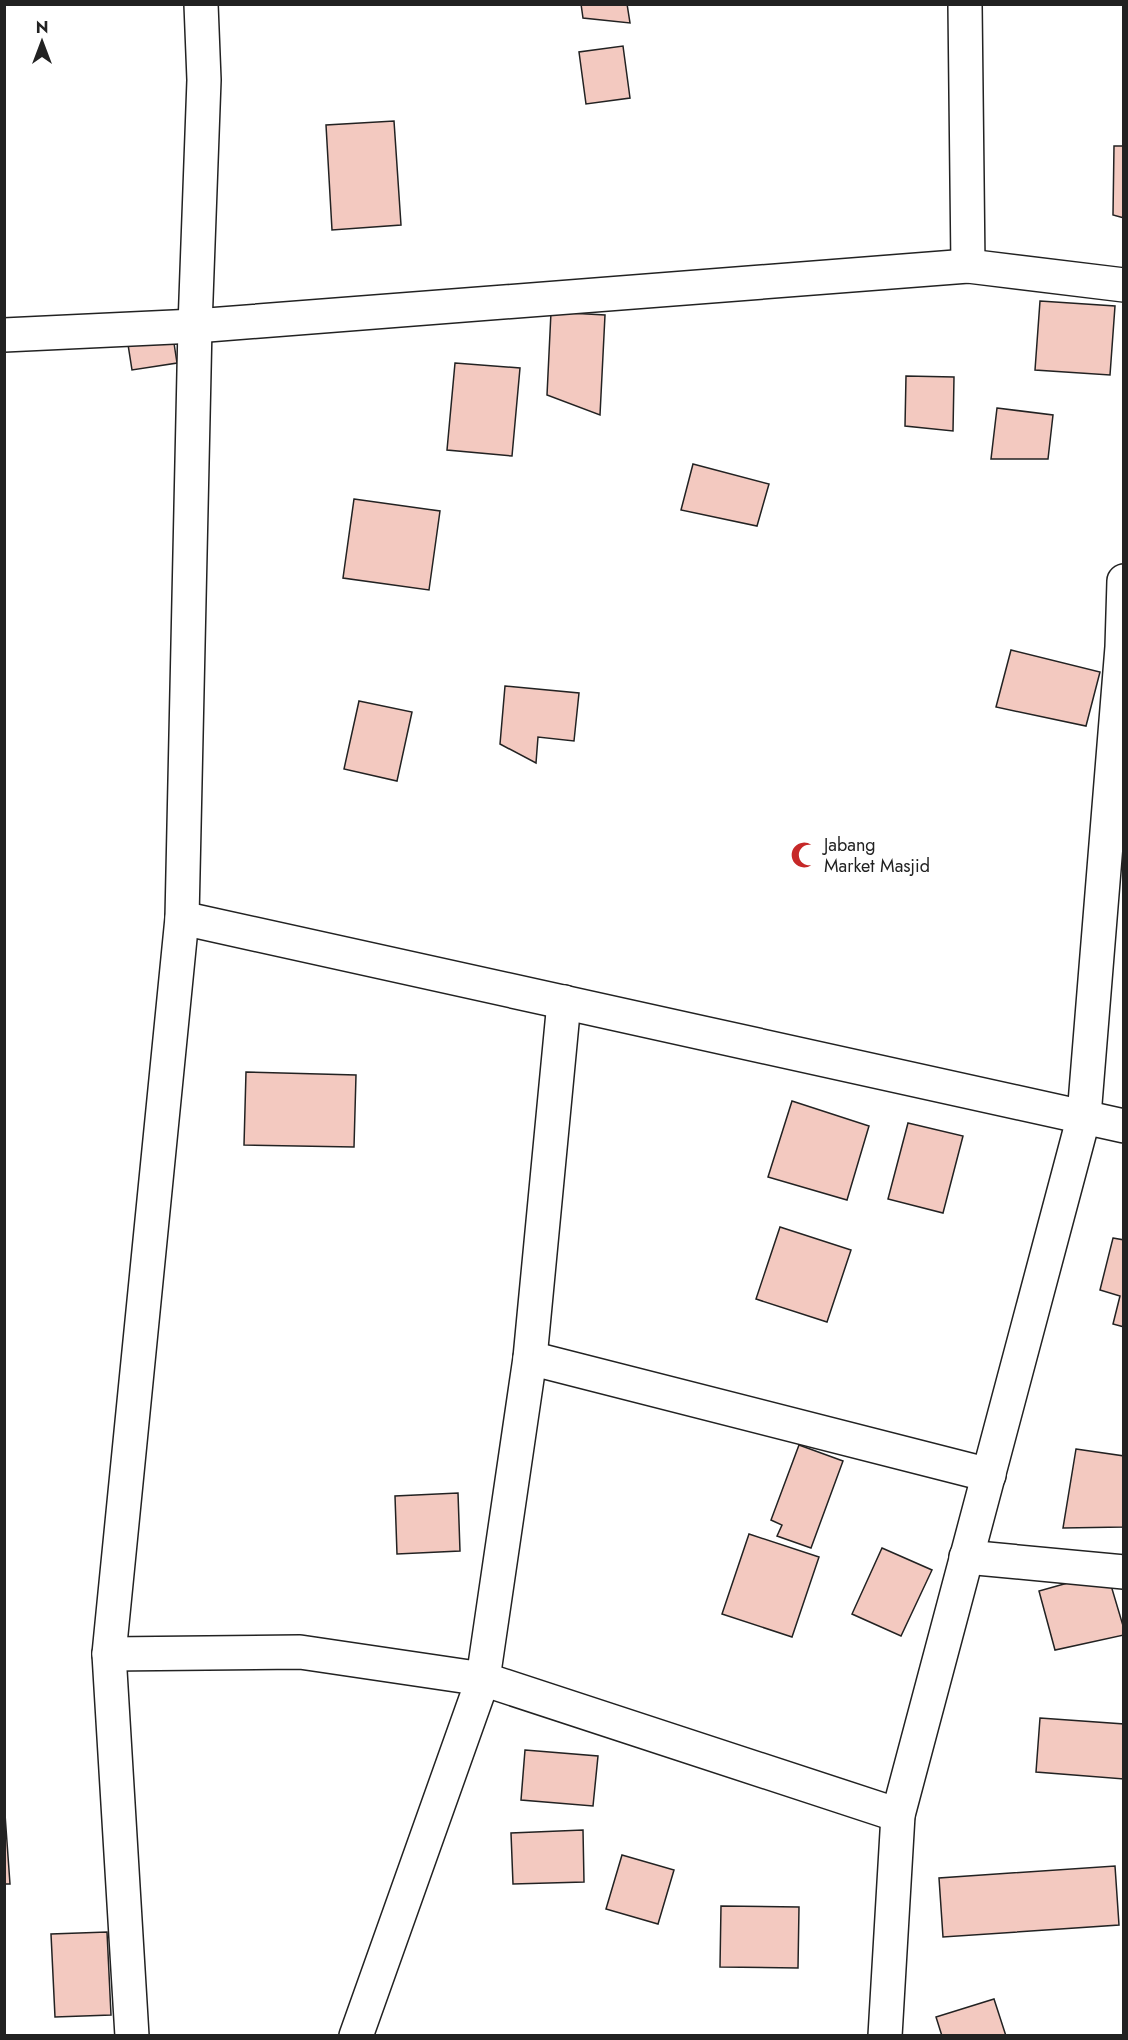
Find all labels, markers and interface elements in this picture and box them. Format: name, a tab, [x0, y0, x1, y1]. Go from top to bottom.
north arrow	[12, 12, 72, 72]
text: N	[36, 16, 48, 39]
place label: Jabang Market Masjid	[822, 832, 930, 879]
mosque icon: Jabang Market Masjid	[789, 840, 819, 870]

